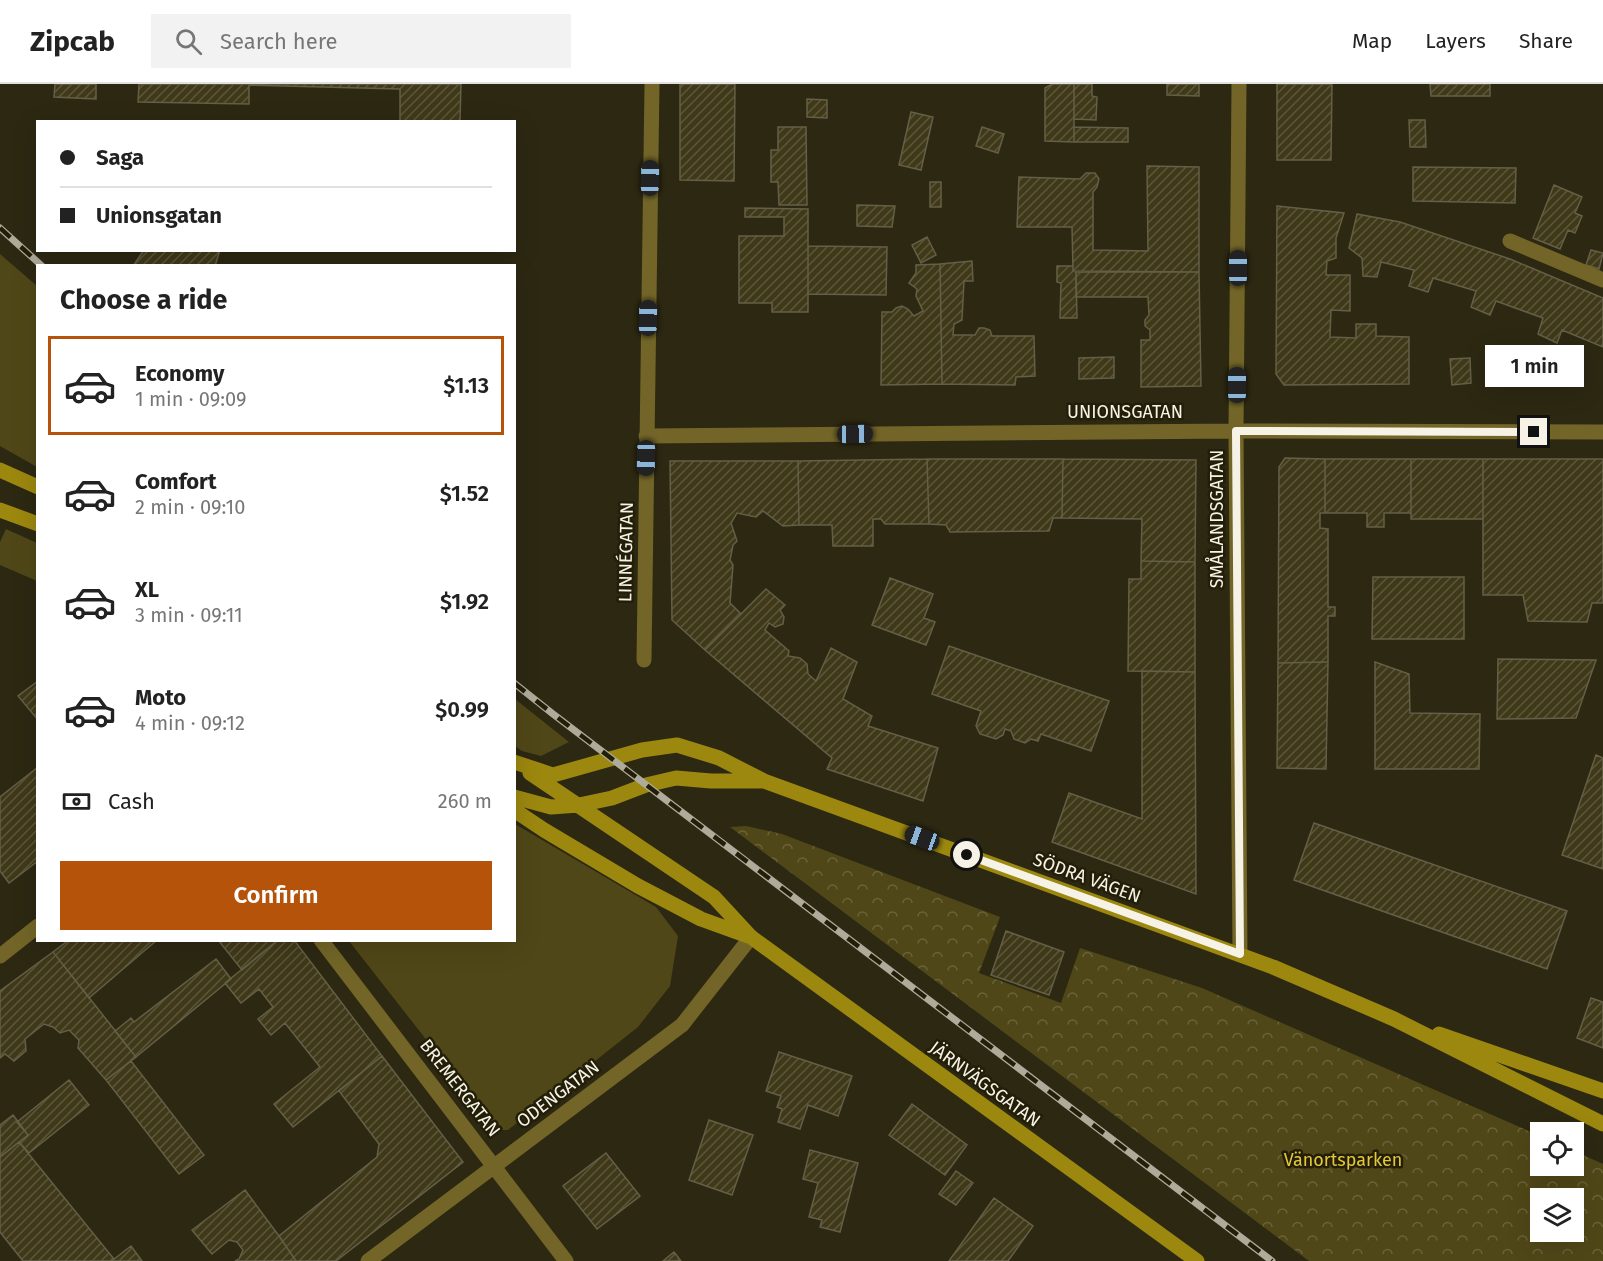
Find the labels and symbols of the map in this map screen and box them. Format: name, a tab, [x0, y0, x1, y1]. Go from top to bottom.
car	[641, 160, 659, 196]
car	[1229, 250, 1247, 286]
car	[639, 300, 657, 336]
callout: 1 min	[1484, 345, 1583, 387]
car	[1228, 367, 1246, 403]
street label: UNIONSGATAN	[1067, 401, 1183, 423]
route end	[1520, 418, 1547, 445]
car	[837, 425, 873, 443]
car	[637, 440, 655, 476]
street label: SMÅLANDSGATAN	[1205, 450, 1228, 588]
street label: LINNÉGATAN	[613, 502, 638, 602]
car	[902, 823, 942, 853]
route start	[953, 841, 980, 868]
street label: SÖDRA VÄGEN	[1030, 848, 1144, 908]
street label: BREMERGATAN	[415, 1035, 505, 1141]
street label: JÄRNVÄGSGATAN	[925, 1036, 1045, 1132]
street label: ODENGATAN	[512, 1056, 604, 1132]
park label: Vänortsparken	[1284, 1149, 1402, 1171]

